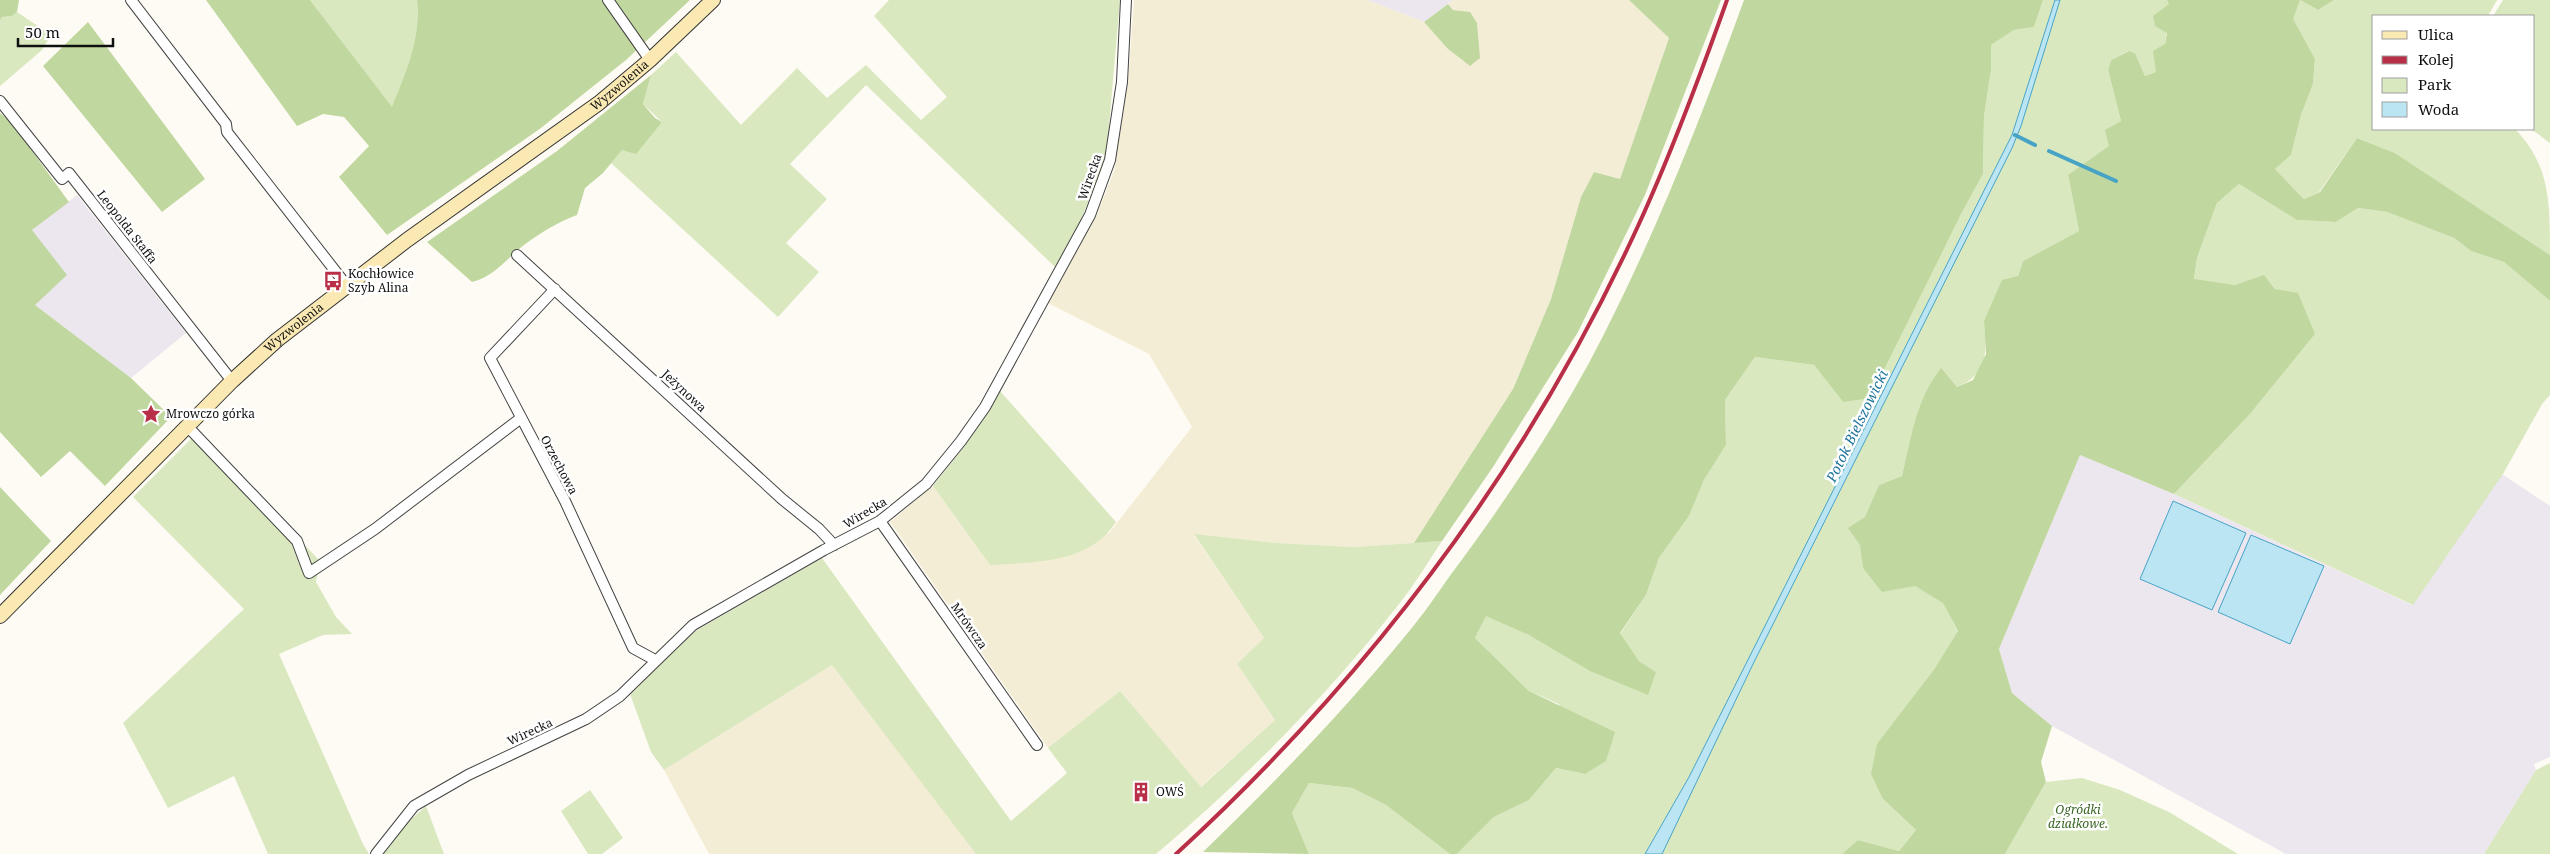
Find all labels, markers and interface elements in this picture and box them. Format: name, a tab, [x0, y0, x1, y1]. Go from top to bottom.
scale bar	[18, 15, 112, 47]
legend	[2372, 15, 2535, 130]
text: 50 m	[25, 22, 60, 42]
text: Ulica	[2418, 24, 2454, 44]
text: Kolej	[2418, 49, 2454, 69]
street label: Wyzwolenia	[587, 56, 652, 115]
text: Park	[2418, 74, 2452, 94]
text: Woda	[2418, 99, 2459, 119]
street label: Wirecka	[1074, 151, 1105, 202]
street label: Leopolda Staffa	[93, 186, 162, 267]
place label: Kochłowice Szyb Alina	[348, 265, 414, 296]
bus stop icon: Kochłowice Szyb Alina	[322, 270, 344, 292]
street label: Wyzwolenia	[260, 298, 327, 356]
street label: Jeżynowa	[658, 365, 711, 416]
water label: Potok Bielszowicki	[1821, 366, 1892, 486]
place icon: Mrowczo górka	[140, 403, 162, 425]
place label: Mrowczo górka	[166, 405, 255, 422]
street label: Orzechowa	[537, 432, 582, 498]
street label: Wirecka	[840, 493, 890, 532]
street label: Mrówcza	[947, 599, 992, 652]
street label: Wirecka	[504, 714, 555, 749]
building icon: OWŚ	[1130, 781, 1152, 803]
place label: OWŚ	[1156, 783, 1184, 800]
park label: Ogródki działkowe.	[2048, 801, 2108, 832]

